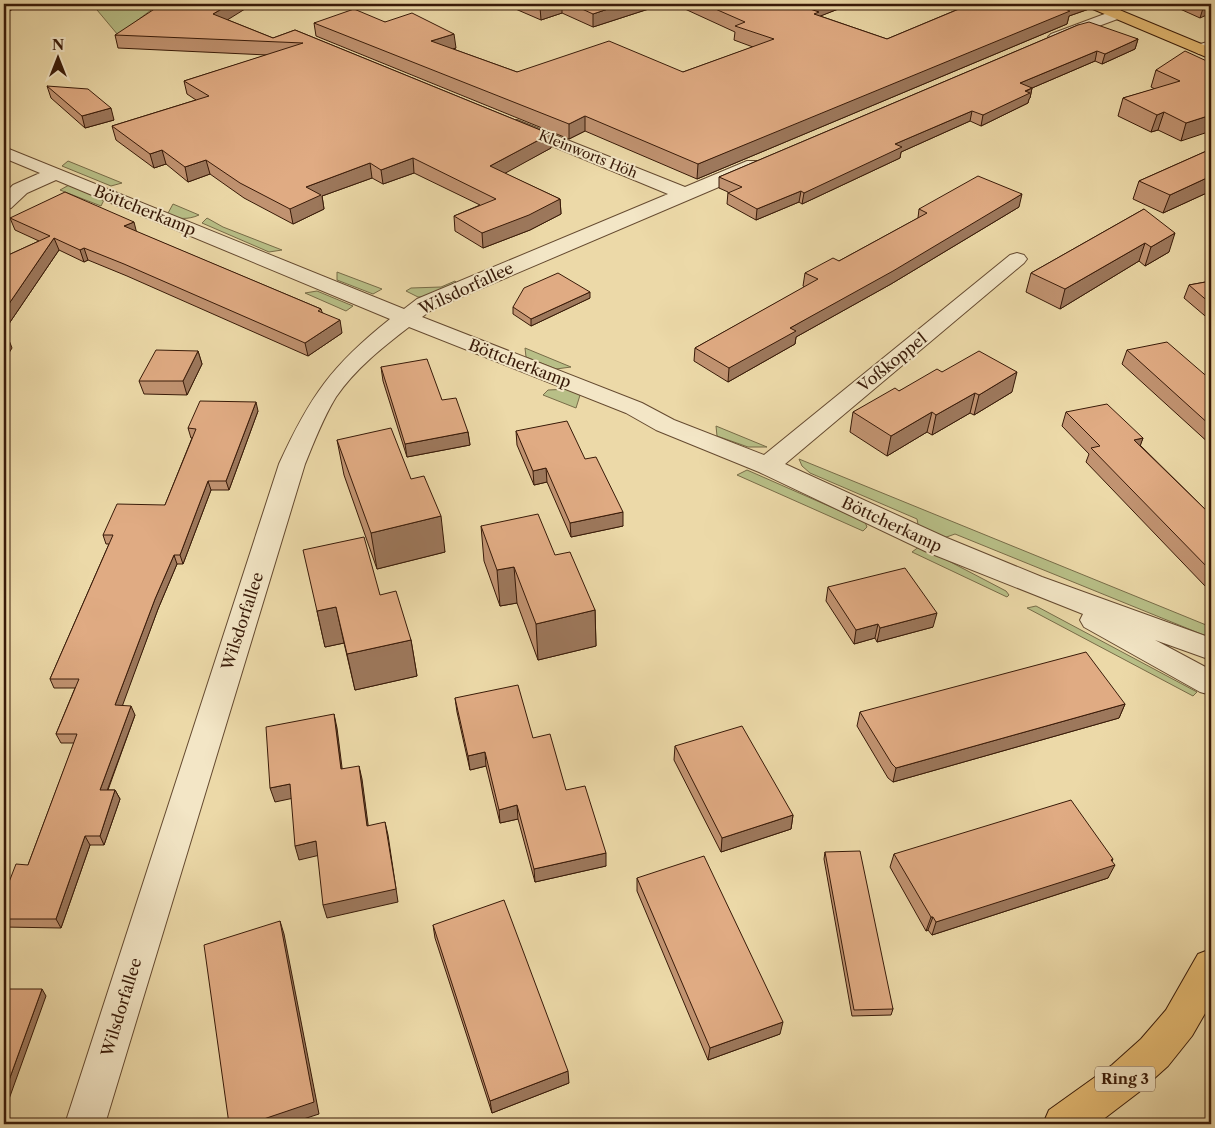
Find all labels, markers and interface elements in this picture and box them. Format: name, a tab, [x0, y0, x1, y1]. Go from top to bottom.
north arrow	[32, 32, 82, 82]
text: N	[52, 36, 64, 54]
street label: Kleinworts Höh	[536, 126, 640, 182]
street label: Böttcherkamp	[91, 180, 199, 240]
street label: Wilsdorfallee	[415, 257, 516, 319]
street label: Voßkoppel	[853, 328, 931, 396]
street label: Böttcherkamp	[466, 334, 574, 392]
street label: Böttcherkamp	[839, 492, 946, 556]
street label: Wilsdorfallee	[216, 569, 267, 674]
street label: Wilsdorfallee	[96, 955, 145, 1060]
road number: Ring 3	[1095, 1066, 1155, 1092]

